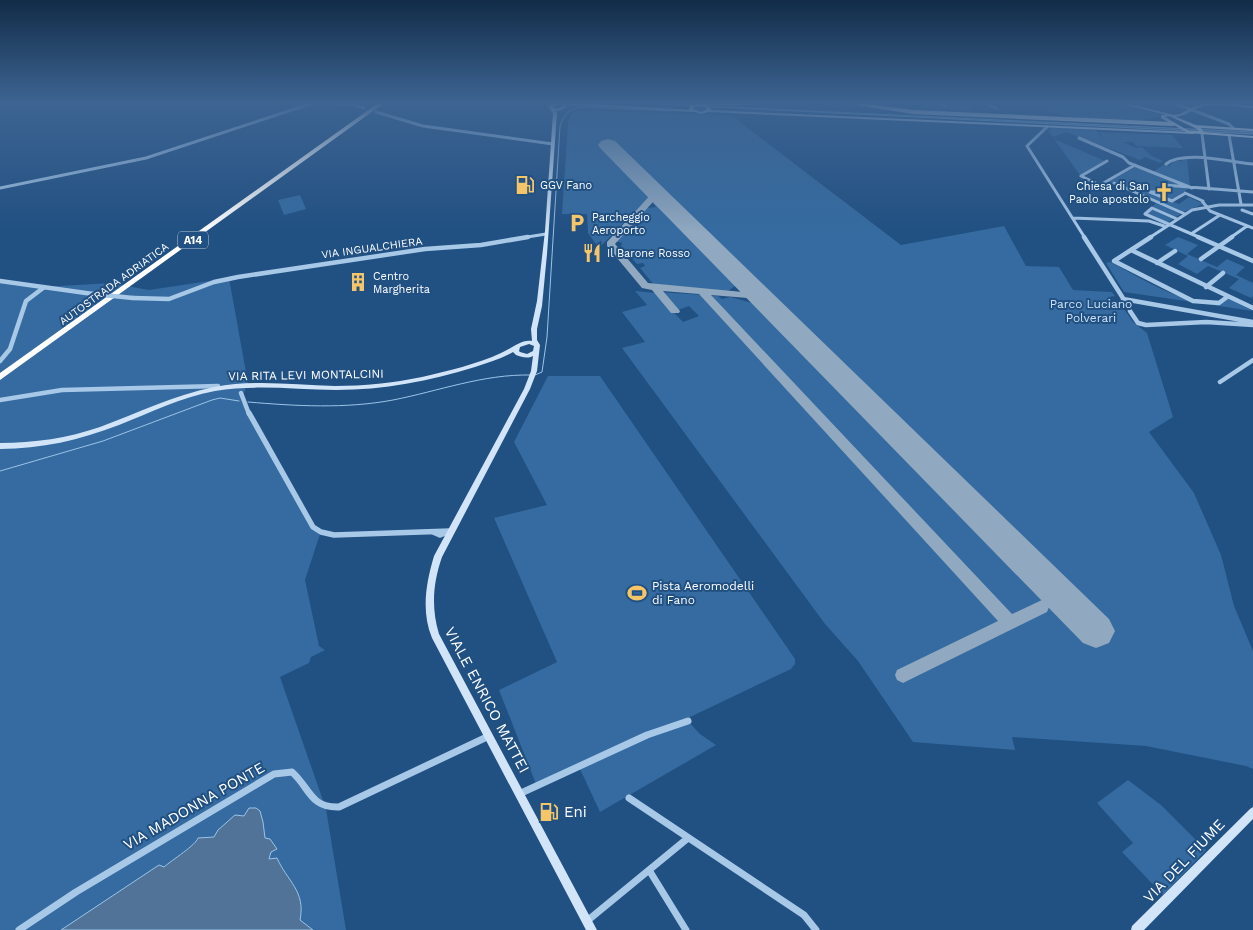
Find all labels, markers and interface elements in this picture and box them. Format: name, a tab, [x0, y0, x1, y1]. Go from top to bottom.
fuel station icon: GGV Fano	[514, 174, 536, 196]
place label: GGV Fano	[540, 179, 592, 192]
place label: Chiesa di San Paolo apostolo	[1069, 180, 1149, 206]
church icon: Chiesa di San Paolo apostolo	[1153, 181, 1175, 203]
place label: Parcheggio Aeroporto	[592, 211, 650, 237]
parking icon: Parcheggio Aeroporto	[566, 212, 588, 234]
road number: A14	[178, 232, 208, 248]
street label: VIA INGUALCHIERA	[321, 234, 423, 262]
street label: AUTOSTRADA ADRIATICA	[57, 240, 171, 328]
restaurant icon: Il Barone Rosso	[581, 242, 603, 264]
place label: Il Barone Rosso	[607, 247, 690, 260]
place label: Centro Margherita	[373, 270, 430, 296]
building icon: Centro Margherita	[347, 271, 369, 293]
park label: Parco Luciano Polverari	[1050, 297, 1132, 325]
street label: VIA RITA LEVI MONTALCINI	[228, 367, 384, 383]
place label: Pista Aeromodelli di Fano	[652, 579, 754, 607]
sports icon: Pista Aeromodelli di Fano	[626, 582, 648, 604]
street label: VIALE ENRICO MATTEI	[441, 624, 533, 776]
street label: VIA MADONNA PONTE	[120, 758, 268, 854]
fuel station icon: Eni	[538, 801, 560, 823]
place label: Eni	[564, 803, 587, 821]
street label: VIA DEL FIUME	[1140, 815, 1228, 907]

